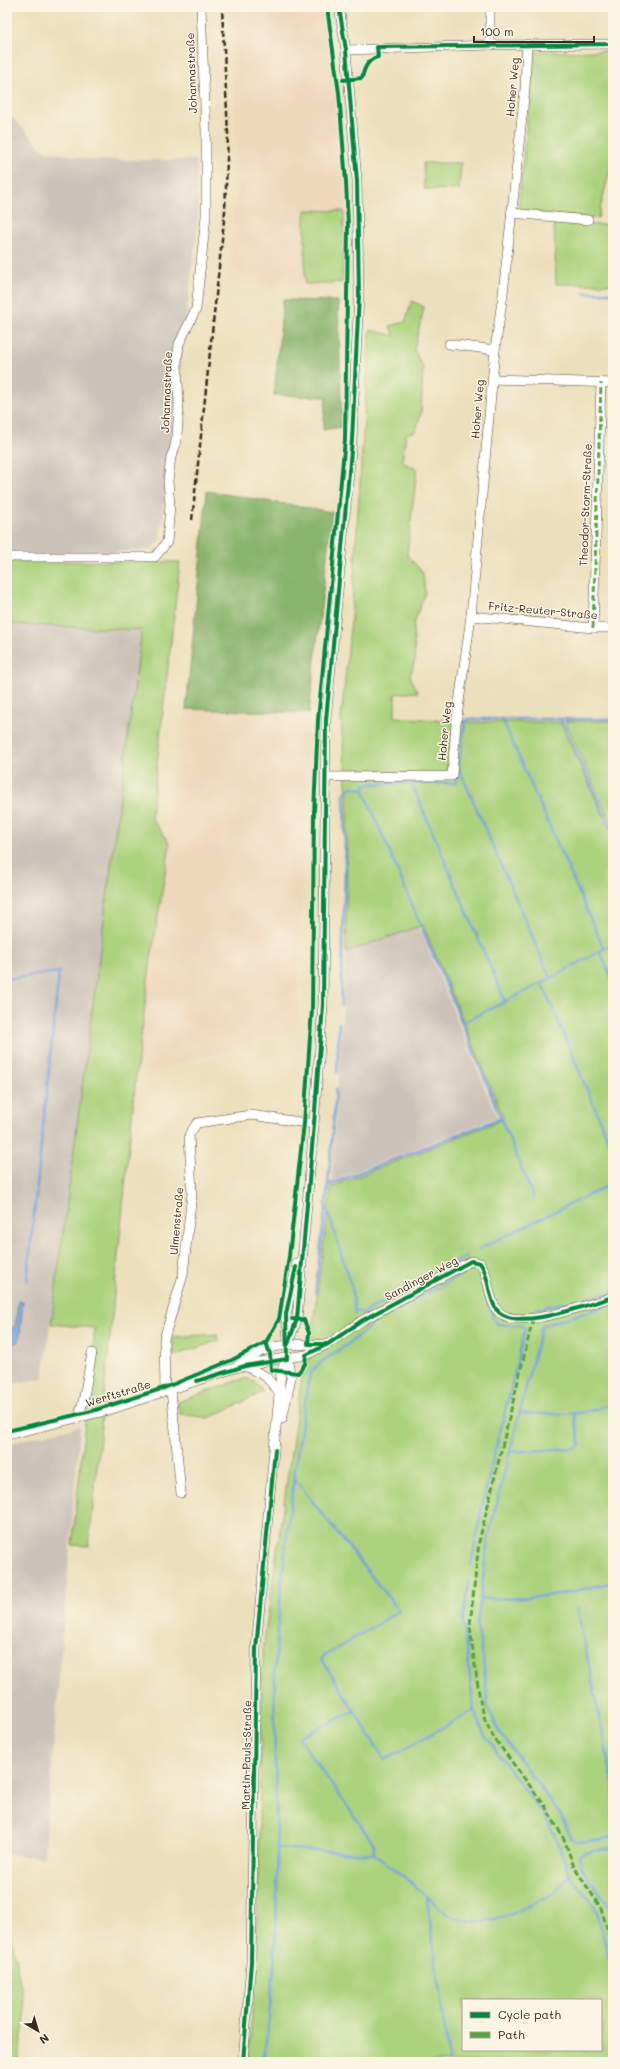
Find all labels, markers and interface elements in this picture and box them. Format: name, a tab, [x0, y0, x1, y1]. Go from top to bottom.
scale bar	[474, 18, 594, 44]
text: 100 m	[480, 23, 514, 39]
street label: Johannastraße	[182, 32, 200, 114]
street label: Hoher Weg	[502, 57, 522, 117]
street label: Johannastraße	[157, 351, 175, 433]
street label: Hoher Weg	[467, 379, 487, 439]
street label: Theodor-Storm-Straße	[575, 443, 595, 567]
street label: Fritz-Reuter-Straße	[488, 598, 598, 622]
street label: Hoher Weg	[433, 701, 455, 761]
street label: Ulmenstraße	[166, 1186, 186, 1256]
street label: Sandinger Weg	[382, 1252, 460, 1304]
street label: Werftstraße	[84, 1376, 153, 1410]
street label: Martin-Pauls-Straße	[238, 1700, 254, 1810]
legend	[462, 1999, 602, 2051]
text: Cycle path	[498, 2006, 561, 2022]
north arrow	[18, 2011, 58, 2051]
text: Path	[498, 2026, 525, 2042]
text: N	[37, 2031, 52, 2048]

